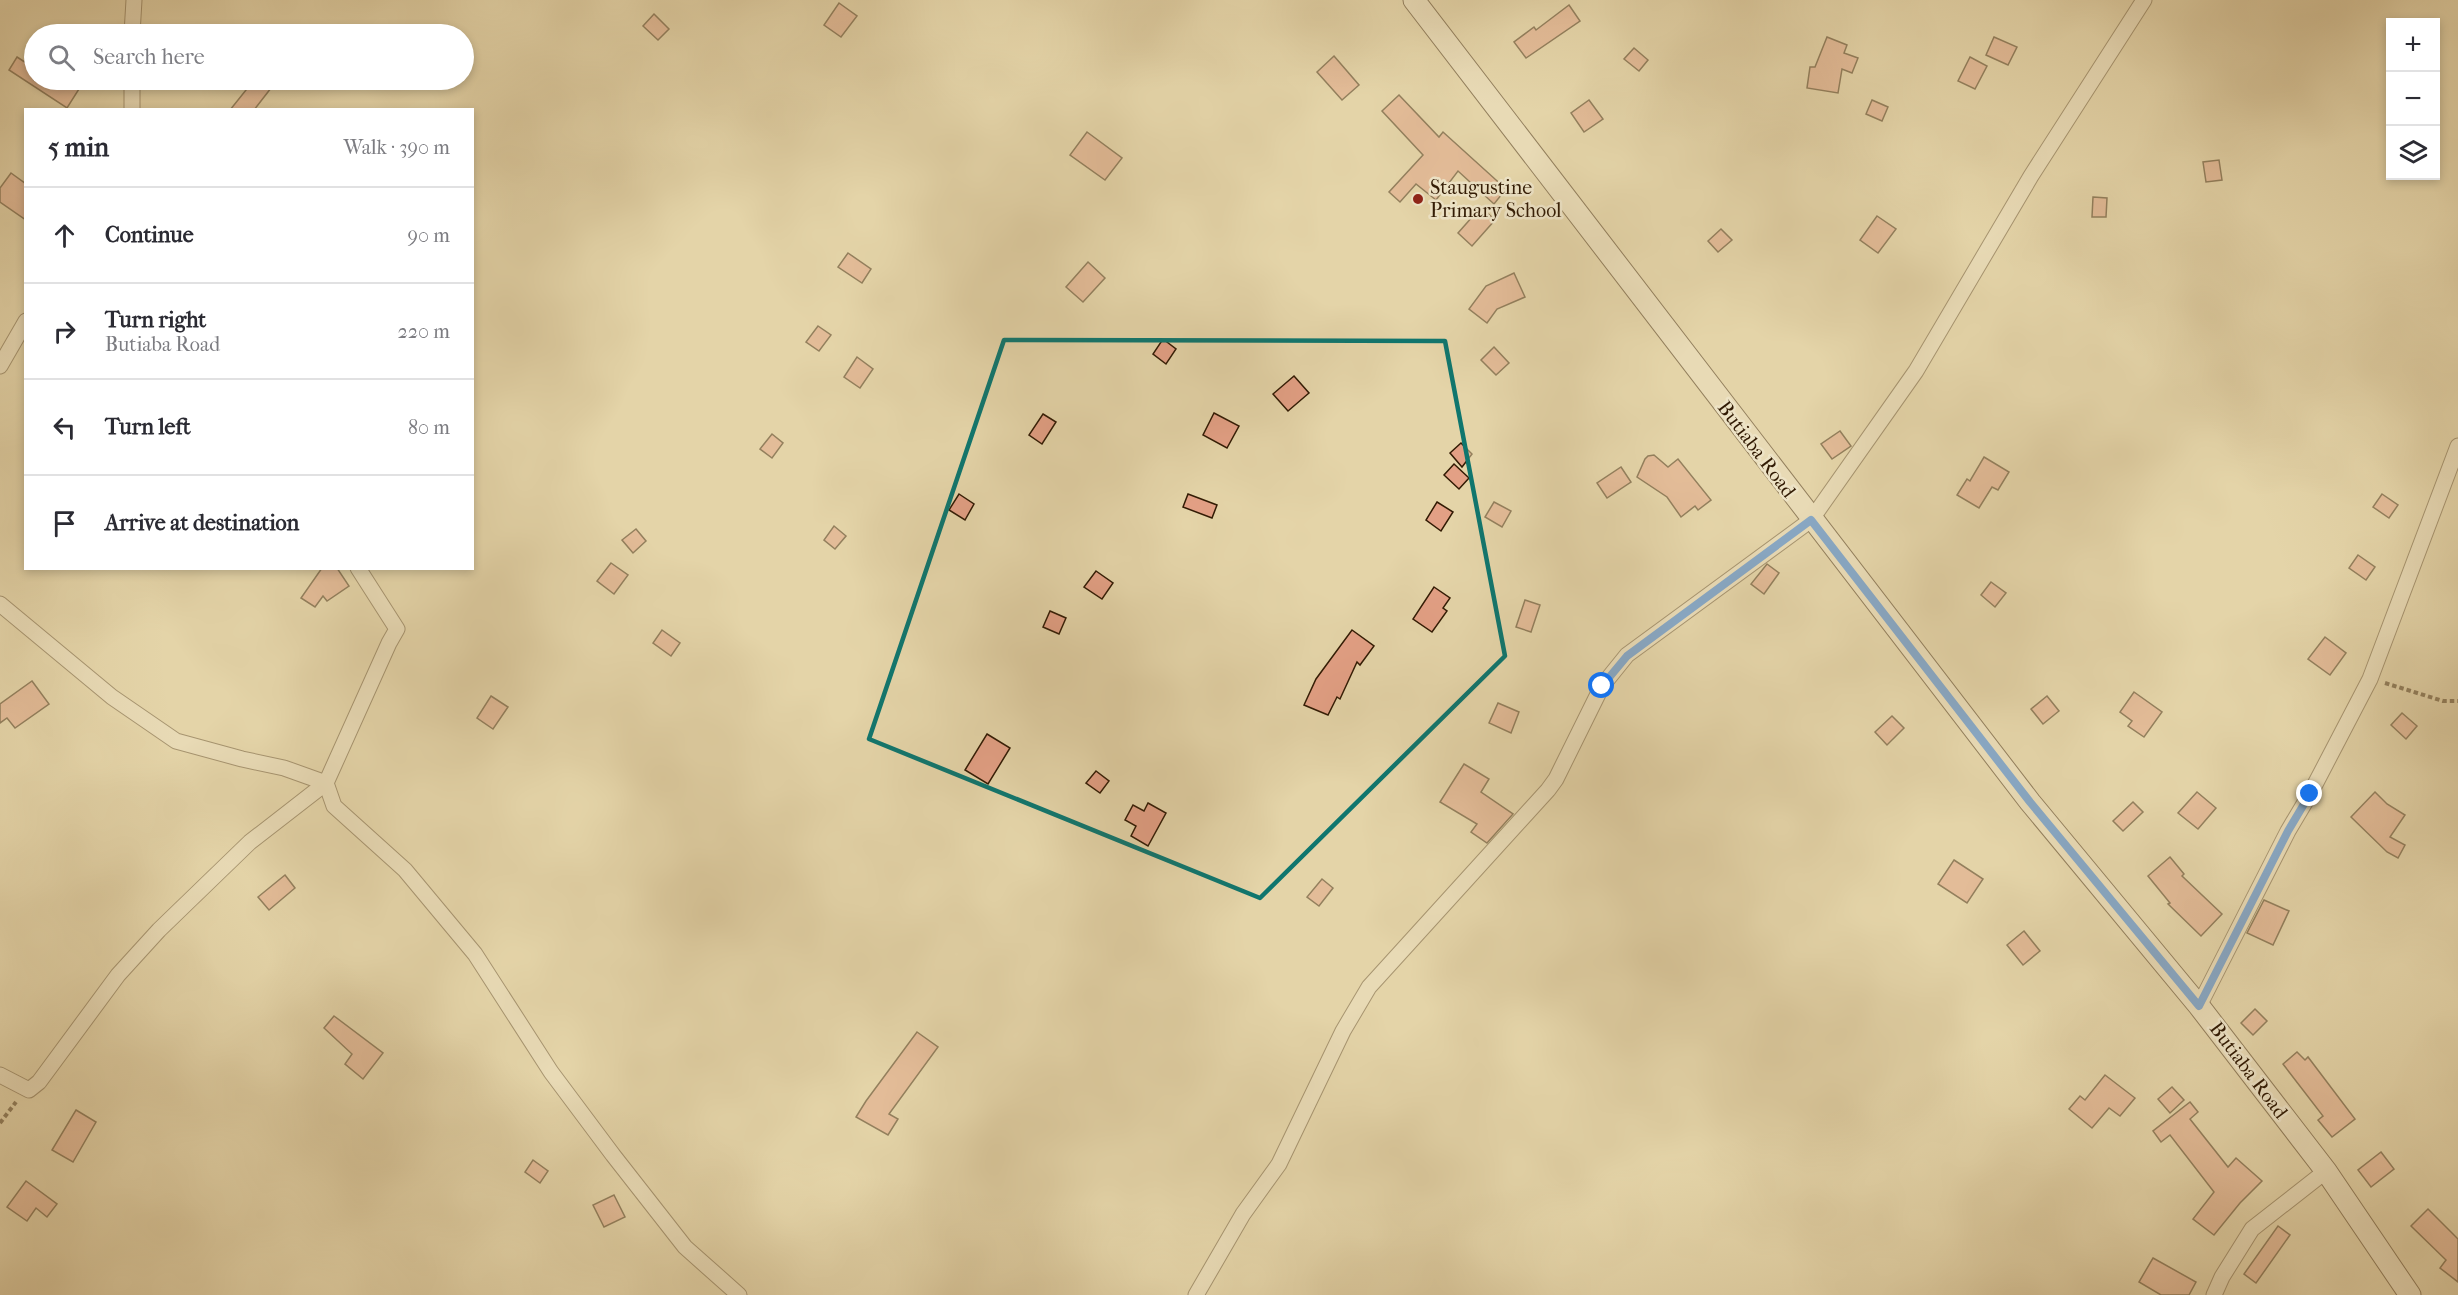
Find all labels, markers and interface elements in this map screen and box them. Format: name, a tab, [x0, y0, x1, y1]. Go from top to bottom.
map controls	[2386, 18, 2440, 180]
button: +	[2386, 18, 2440, 72]
search box	[24, 24, 474, 90]
icon: search	[45, 41, 78, 74]
text: Search here	[93, 44, 205, 70]
button: −	[2386, 72, 2440, 126]
button: layers	[2386, 126, 2440, 180]
text: 5 min	[48, 132, 109, 163]
text: Walk · 390 m	[343, 136, 450, 159]
place label: Staugustine Primary School	[1430, 176, 1562, 222]
marker: Staugustine Primary School	[1411, 192, 1425, 206]
icon: ahead	[48, 219, 81, 252]
text: Continue	[105, 222, 194, 248]
text: 90 m	[408, 224, 450, 247]
text: Turn right	[105, 307, 206, 333]
icon: right	[48, 315, 81, 348]
text: 220 m	[397, 320, 450, 343]
text: Butiaba Road	[105, 333, 220, 356]
street label: Butiaba Road	[1713, 396, 1801, 503]
icon: left	[48, 411, 81, 444]
text: Turn left	[105, 414, 191, 440]
text: 80 m	[408, 416, 450, 439]
icon: arrive	[48, 507, 81, 540]
text: Arrive at destination	[105, 510, 299, 536]
route start	[1588, 672, 1614, 698]
route end	[2296, 780, 2322, 806]
street label: Butiaba Road	[2205, 1017, 2293, 1124]

